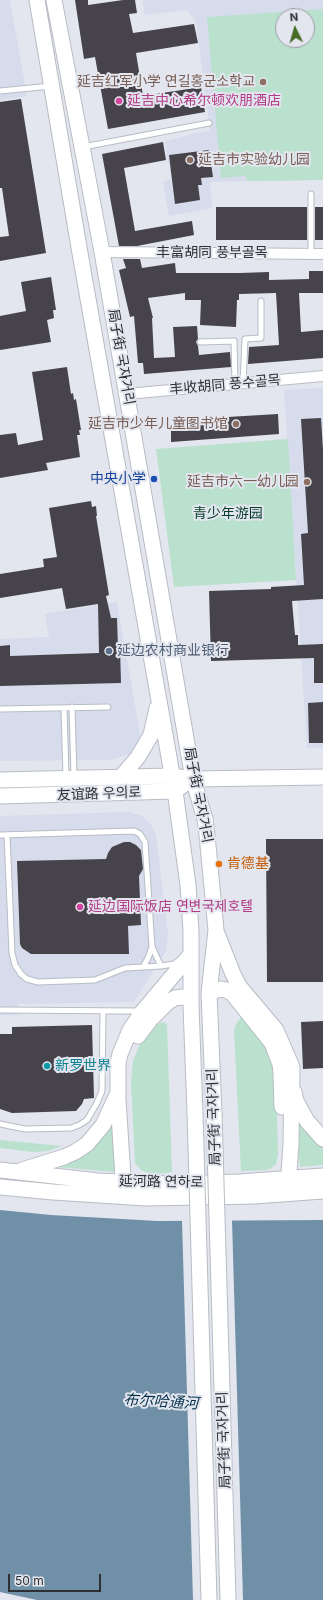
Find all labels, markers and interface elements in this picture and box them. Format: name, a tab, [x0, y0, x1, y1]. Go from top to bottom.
north arrow	[275, 8, 315, 48]
text: N	[289, 10, 299, 24]
place label: 延吉红军小学 연길홍군소학교	[77, 74, 255, 90]
marker: 延吉红军小学 연길홍군소학교	[258, 77, 268, 87]
place label: 延吉中心希尔顿欢朋酒店	[127, 93, 281, 109]
marker: 延吉中心希尔顿欢朋酒店	[114, 96, 124, 106]
place label: 延吉市实验幼儿园	[198, 152, 310, 168]
marker: 延吉市实验幼儿园	[185, 155, 195, 165]
street label: 丰富胡同 풍부골목	[156, 245, 268, 261]
street label: 局子街 국자거리	[104, 308, 138, 406]
street label: 丰收胡同 풍수골목	[169, 372, 281, 398]
place label: 延吉市少年儿童图书馆	[88, 416, 228, 432]
marker: 延吉市少年儿童图书馆	[231, 419, 241, 429]
place label: 中央小学	[90, 471, 146, 487]
marker: 中央小学	[149, 474, 159, 484]
place label: 延吉市六一幼儿园	[187, 474, 299, 490]
marker: 延吉市六一幼儿园	[302, 477, 312, 487]
park label: 青少年游园	[193, 506, 263, 522]
place label: 延边农村商业银行	[117, 643, 229, 659]
marker: 延边农村商业银行	[104, 646, 114, 656]
street label: 局子街 국자거리	[180, 746, 216, 844]
street label: 友谊路 우의로	[56, 784, 142, 804]
place label: 肯德基	[227, 856, 269, 872]
marker: 肯德基	[214, 859, 224, 869]
place label: 延边国际饭店 연변국제호텔	[88, 899, 253, 915]
marker: 延边国际饭店 연변국제호텔	[75, 902, 85, 912]
place label: 新罗世界	[55, 1058, 111, 1074]
marker: 新罗世界	[42, 1061, 52, 1071]
street label: 局子街 국자거리	[204, 1068, 224, 1166]
street label: 延河路 연하로	[119, 1173, 203, 1191]
water label: 布尔哈通河	[123, 1391, 199, 1413]
street label: 局子街 국자거리	[214, 1391, 234, 1489]
scale bar	[10, 1566, 103, 1592]
text: 50 m	[15, 1573, 44, 1588]

